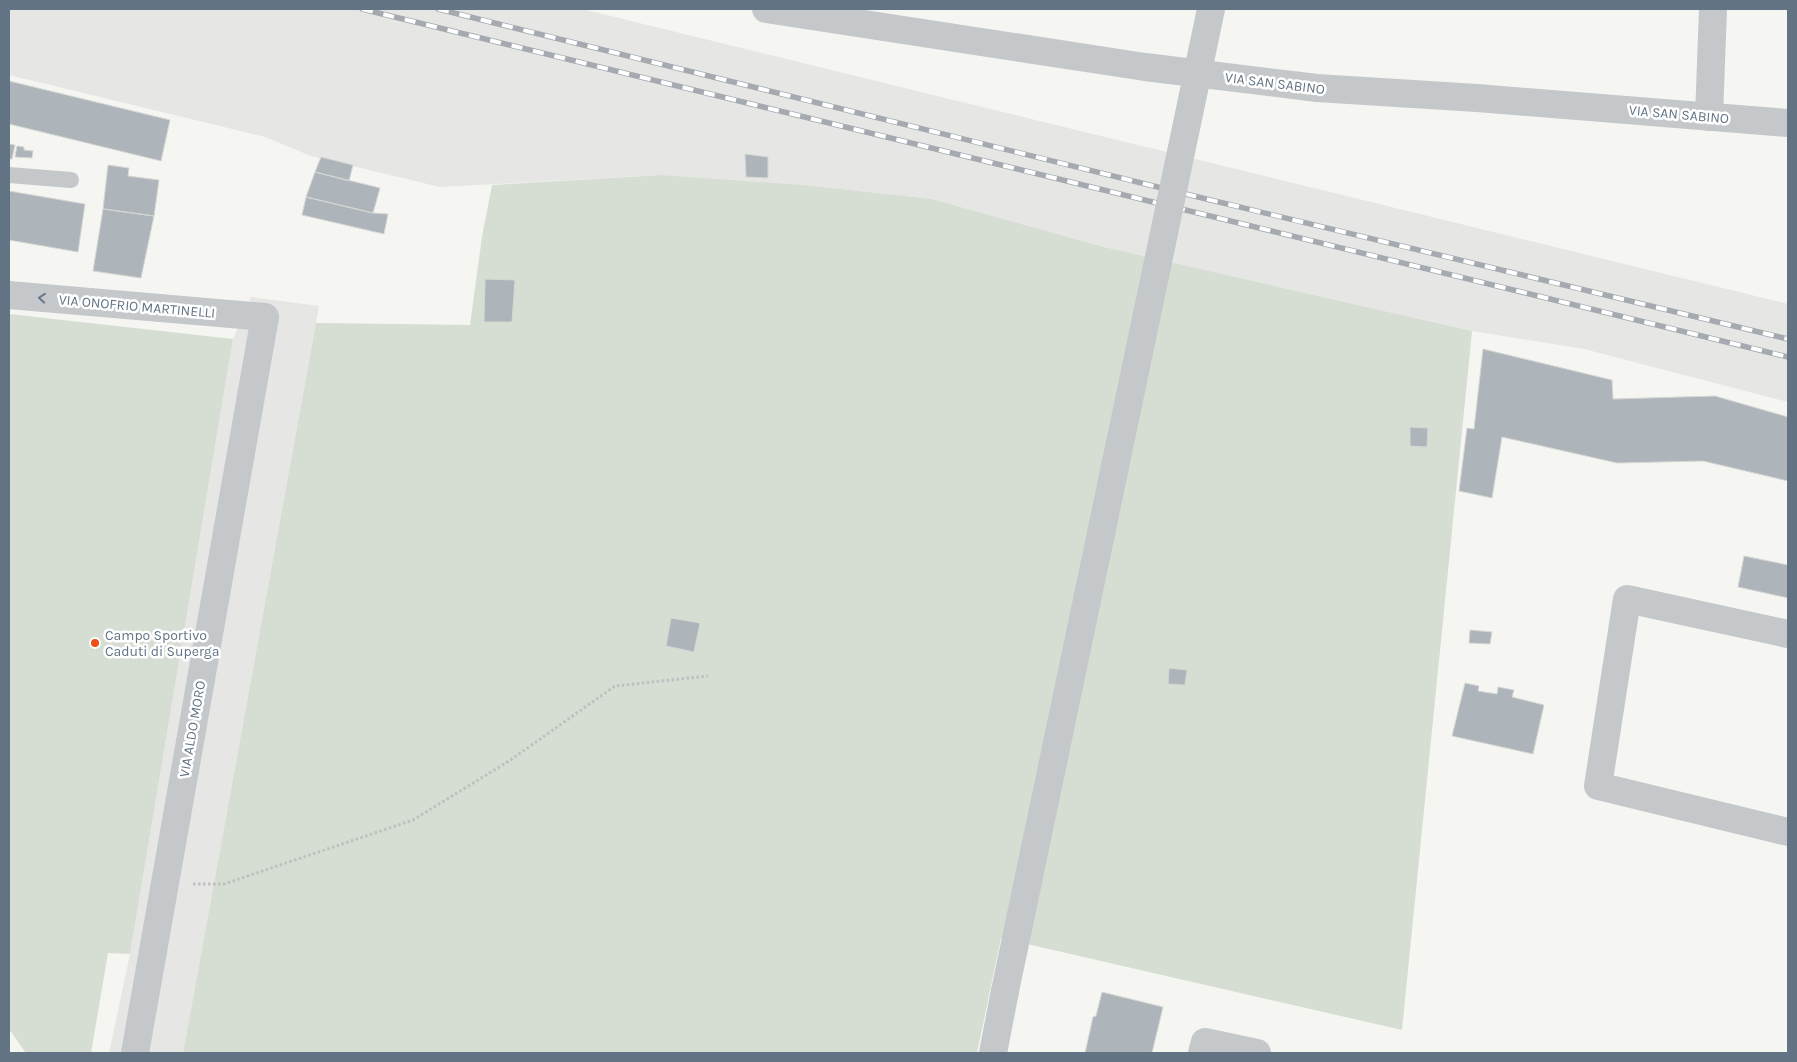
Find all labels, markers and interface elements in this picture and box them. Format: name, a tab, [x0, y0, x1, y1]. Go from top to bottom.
street label: VIA SAN SABINO	[1224, 69, 1326, 98]
street label: VIA SAN SABINO	[1628, 102, 1730, 127]
street label: VIA ONOFRIO MARTINELLI	[58, 291, 216, 322]
one-way arrow	[37, 292, 45, 303]
place label: Campo Sportivo Caduti di Superga	[105, 627, 219, 660]
marker: Campo Sportivo Caduti di Superga	[89, 637, 101, 649]
street label: VIA ALDO MORO	[176, 679, 209, 779]

